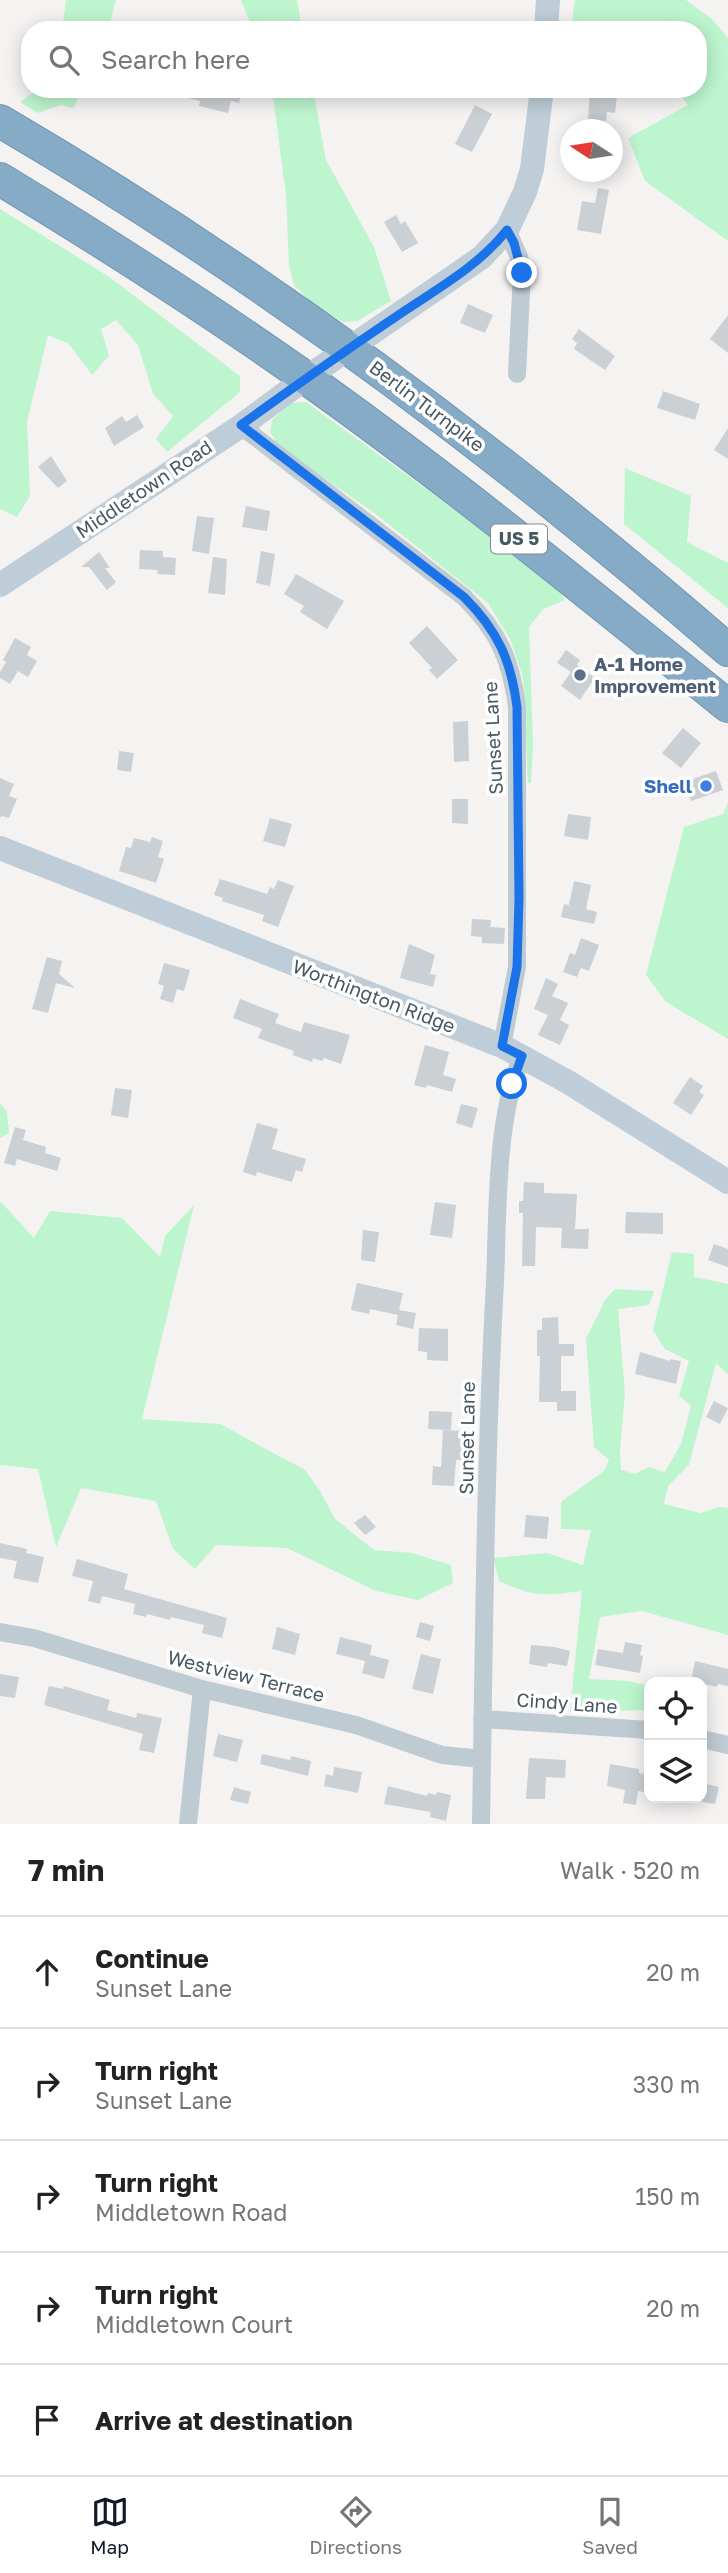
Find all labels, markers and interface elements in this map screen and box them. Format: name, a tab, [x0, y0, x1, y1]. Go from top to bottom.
search box	[21, 21, 707, 98]
icon: search	[45, 41, 83, 79]
text: Search here	[101, 44, 250, 75]
north arrow	[560, 119, 623, 182]
route end	[506, 257, 537, 288]
street label: Berlin Turnpike	[365, 355, 489, 456]
street label: Middletown Road	[71, 435, 216, 543]
road number: US 5	[491, 524, 547, 554]
place label: A-1 Home Improvement	[594, 652, 716, 697]
marker: A-1 Home Improvement	[572, 667, 588, 683]
street label: Sunset Lane	[478, 681, 507, 795]
place label: Shell	[644, 774, 692, 797]
marker: Shell	[698, 778, 714, 794]
street label: Worthington Ridge	[290, 954, 459, 1037]
route start	[496, 1068, 527, 1099]
street label: Sunset Lane	[454, 1381, 479, 1495]
street label: Westview Terrace	[165, 1645, 327, 1706]
map controls	[644, 1677, 707, 1803]
button: locate	[644, 1677, 707, 1740]
street label: Cindy Lane	[516, 1687, 618, 1718]
button: layers	[644, 1740, 707, 1803]
text: 7 min	[28, 1852, 104, 1888]
text: Walk · 520 m	[560, 1856, 700, 1884]
text: Continue	[95, 1943, 209, 1974]
icon: ahead	[28, 1953, 66, 1991]
text: 20 m	[646, 1958, 700, 1986]
text: Sunset Lane	[95, 1974, 232, 2002]
text: Turn right	[95, 2055, 218, 2086]
icon: right	[28, 2065, 66, 2103]
text: 330 m	[633, 2070, 700, 2098]
text: Sunset Lane	[95, 2086, 232, 2114]
text: Turn right	[95, 2167, 218, 2198]
icon: right	[28, 2177, 66, 2215]
text: 150 m	[635, 2182, 700, 2210]
text: Middletown Road	[95, 2198, 287, 2226]
text: Turn right	[95, 2279, 218, 2310]
icon: right	[28, 2289, 66, 2327]
text: 20 m	[646, 2294, 700, 2322]
text: Middletown Court	[95, 2310, 293, 2338]
icon: arrive	[28, 2401, 66, 2439]
text: Arrive at destination	[95, 2405, 353, 2436]
tab: Map	[90, 2493, 129, 2558]
tab: Directions	[309, 2493, 402, 2558]
tab: Saved	[582, 2493, 638, 2558]

